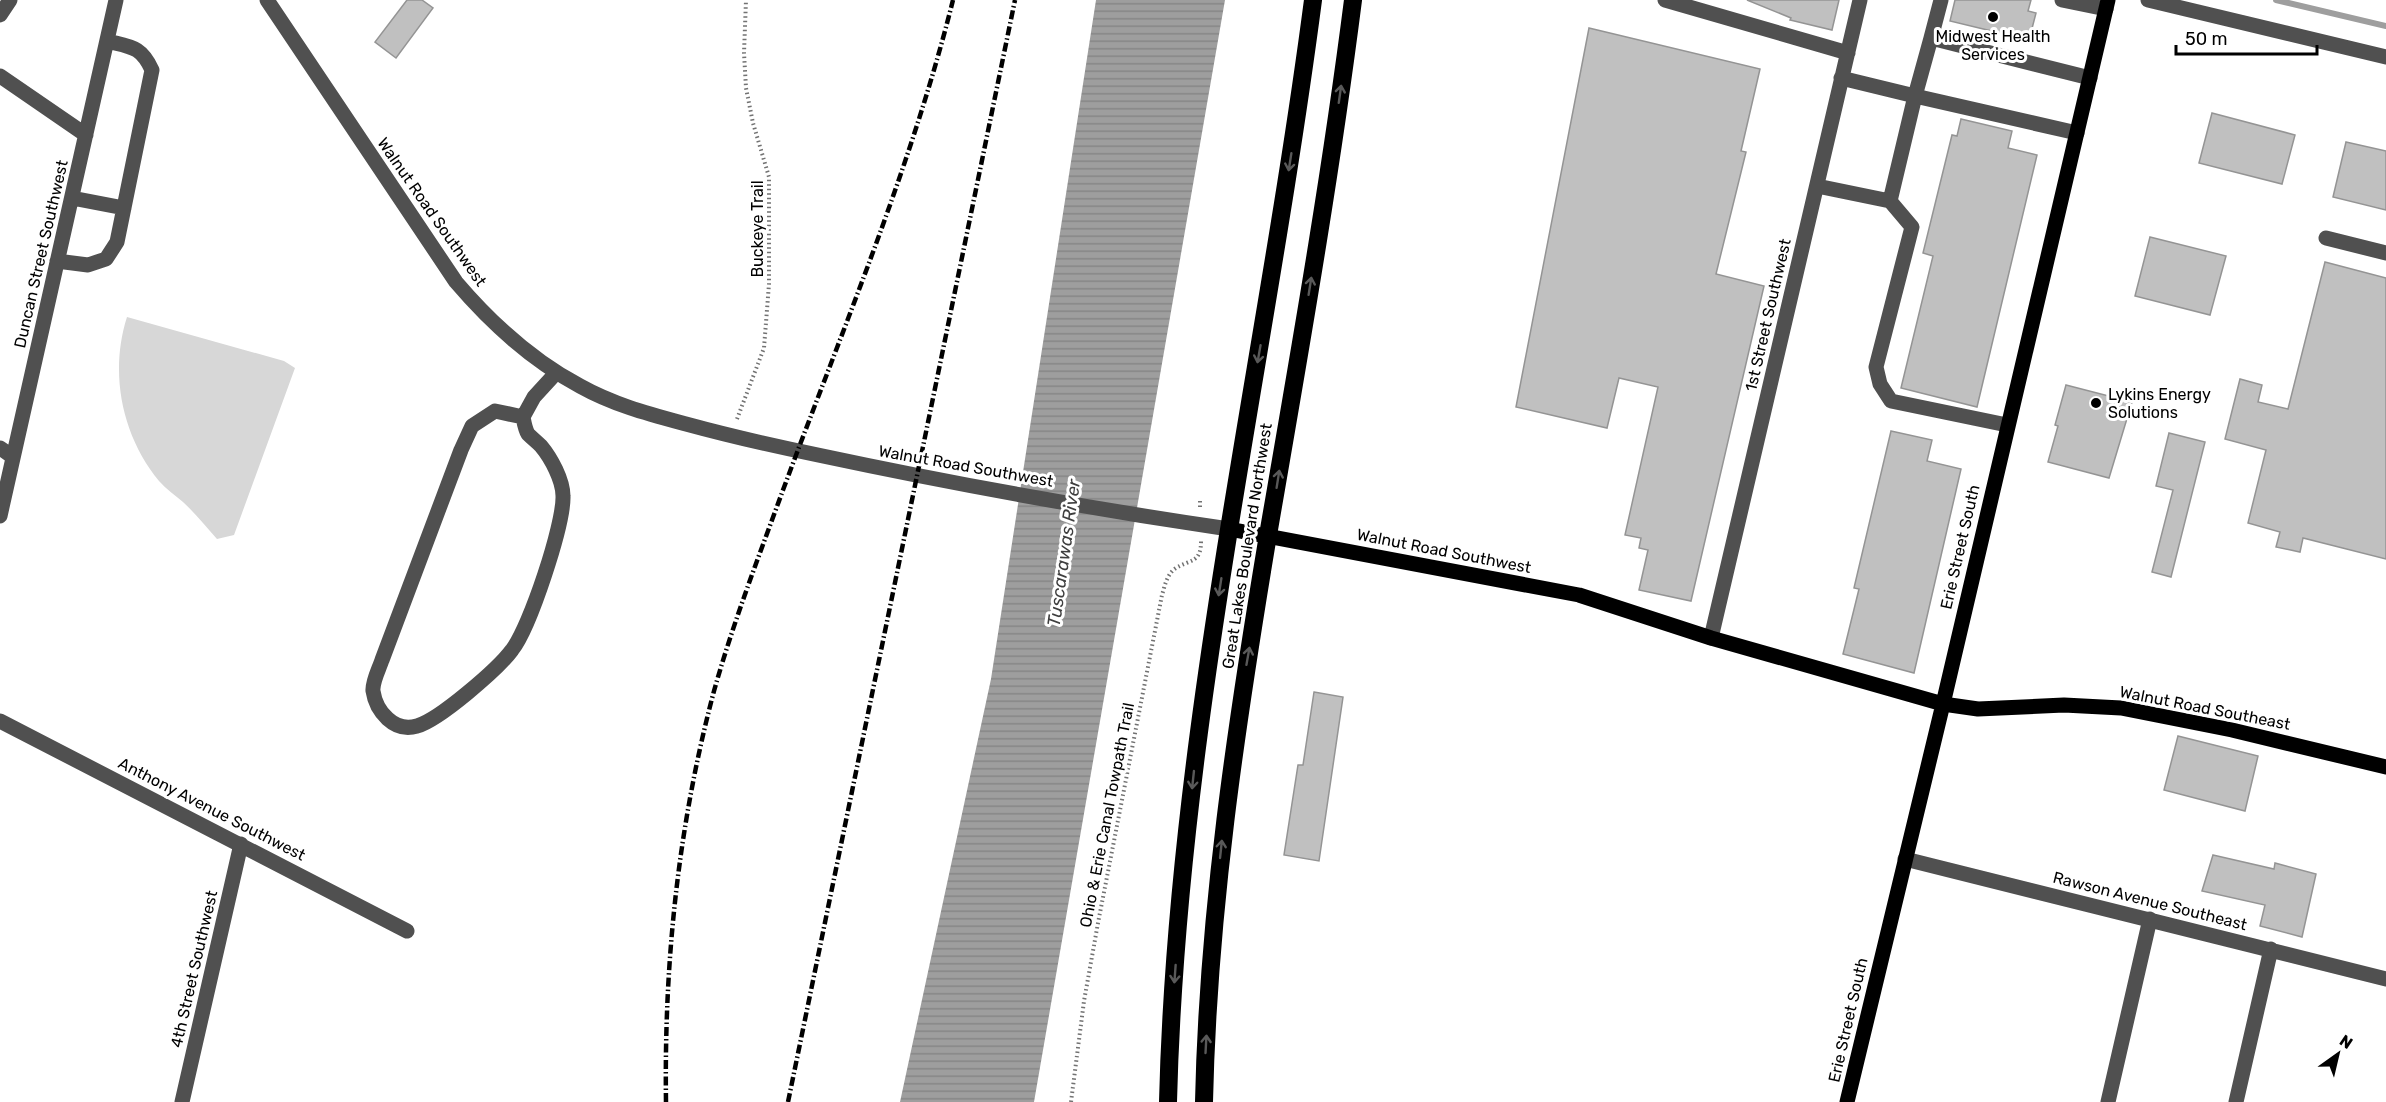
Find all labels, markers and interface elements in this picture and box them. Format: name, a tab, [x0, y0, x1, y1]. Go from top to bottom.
marker: Midwest Health Services	[1986, 10, 2000, 24]
scale bar	[2176, 18, 2317, 56]
place label: Midwest Health Services	[1935, 27, 2051, 64]
text: 50 m	[2185, 28, 2228, 50]
one-way arrow	[1334, 84, 1345, 104]
street label: Walnut Road Southwest	[373, 134, 491, 290]
one-way arrow	[1285, 152, 1296, 171]
street label: Duncan Street Southwest	[10, 158, 72, 350]
street label: Buckeye Trail	[748, 180, 767, 278]
street label: 1st Street Southwest	[1741, 237, 1795, 393]
one-way arrow	[1305, 277, 1316, 297]
one-way arrow	[1253, 344, 1264, 364]
place label: Lykins Energy Solutions	[2108, 385, 2211, 422]
marker: Lykins Energy Solutions	[2089, 396, 2103, 410]
street label: Great Lakes Boulevard Northwest	[1218, 422, 1276, 670]
street label: Walnut Road Southwest	[877, 441, 1055, 491]
one-way arrow	[1273, 469, 1284, 489]
water label: Tuscarawas River	[1043, 477, 1085, 628]
street label: Erie Street South	[1936, 483, 1984, 611]
street label: Walnut Road Southwest	[1355, 525, 1533, 577]
one-way arrow	[1214, 576, 1225, 596]
one-way arrow	[1243, 647, 1254, 666]
street label: Walnut Road Southeast	[2118, 682, 2292, 734]
street label: Ohio & Erie Canal Towpath Trail	[1076, 701, 1138, 929]
street label: Anthony Avenue Southwest	[115, 753, 309, 865]
one-way arrow	[1187, 769, 1198, 789]
one-way arrow	[1216, 840, 1227, 860]
street label: Rawson Avenue Southeast	[2051, 868, 2249, 934]
street label: 4th Street Southwest	[167, 889, 221, 1049]
street label: Erie Street South	[1824, 956, 1872, 1084]
one-way arrow	[1169, 963, 1180, 983]
north arrow	[2308, 1024, 2368, 1084]
text: N	[2336, 1031, 2356, 1053]
one-way arrow	[1201, 1034, 1212, 1054]

